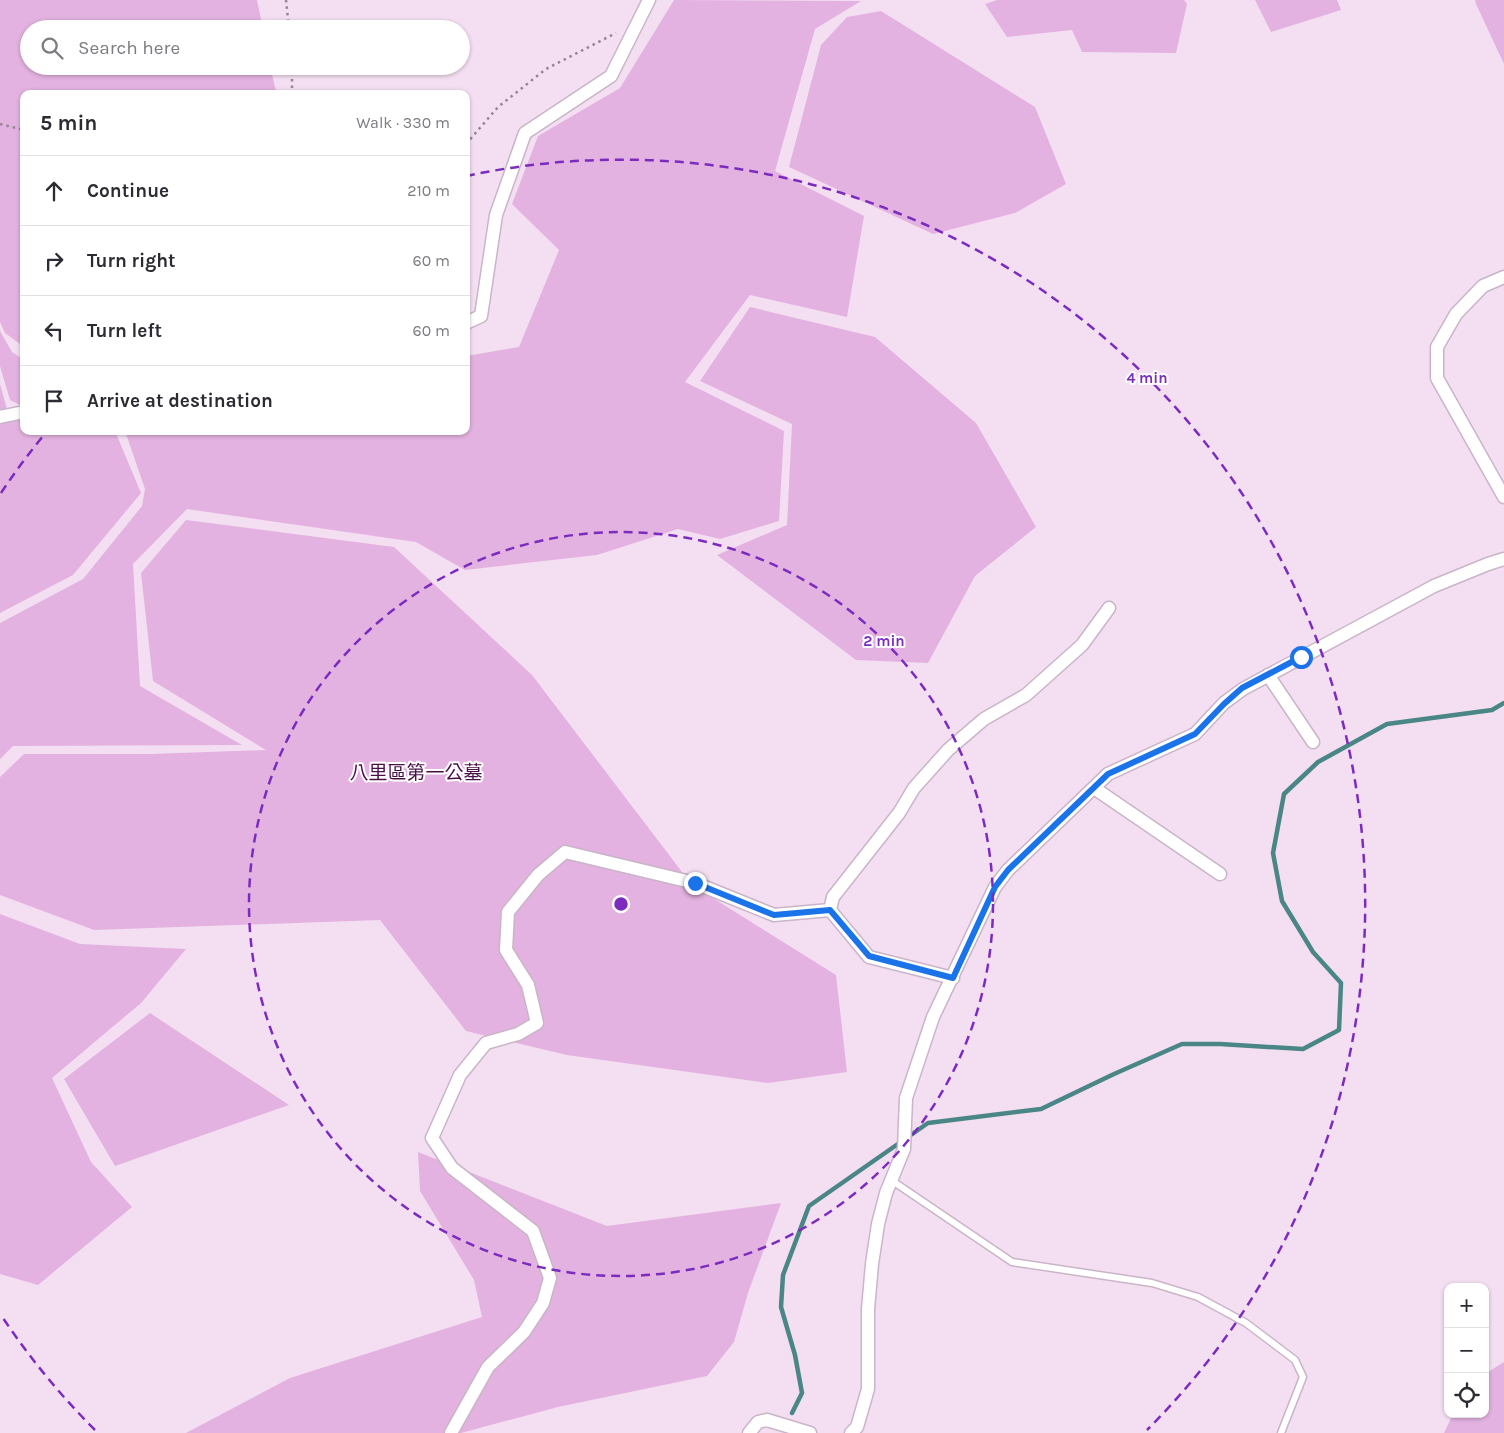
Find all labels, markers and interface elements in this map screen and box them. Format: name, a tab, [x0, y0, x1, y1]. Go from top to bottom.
search box	[20, 20, 470, 75]
icon: search	[38, 34, 66, 62]
text: Search here	[78, 37, 180, 59]
text: 5 min	[40, 111, 97, 135]
text: Walk · 330 m	[356, 113, 450, 132]
icon: ahead	[40, 177, 68, 205]
text: Continue	[87, 180, 169, 202]
text: 210 m	[407, 181, 450, 200]
icon: right	[40, 247, 68, 275]
text: Turn right	[87, 250, 176, 272]
text: 60 m	[413, 251, 450, 270]
icon: left	[40, 317, 68, 345]
text: Turn left	[87, 320, 162, 342]
text: 60 m	[413, 321, 450, 340]
text: 4 min	[1126, 369, 1168, 387]
icon: arrive	[40, 387, 68, 415]
text: Arrive at destination	[87, 390, 273, 412]
text: 2 min	[863, 632, 905, 650]
route start	[1290, 646, 1313, 669]
park label: 八里區第一公墓	[349, 762, 483, 784]
route end	[684, 872, 707, 895]
centre of rings	[612, 895, 630, 913]
map controls	[1444, 1283, 1489, 1418]
button: +	[1444, 1283, 1489, 1328]
button: −	[1444, 1328, 1489, 1373]
button: locate	[1444, 1373, 1489, 1418]

